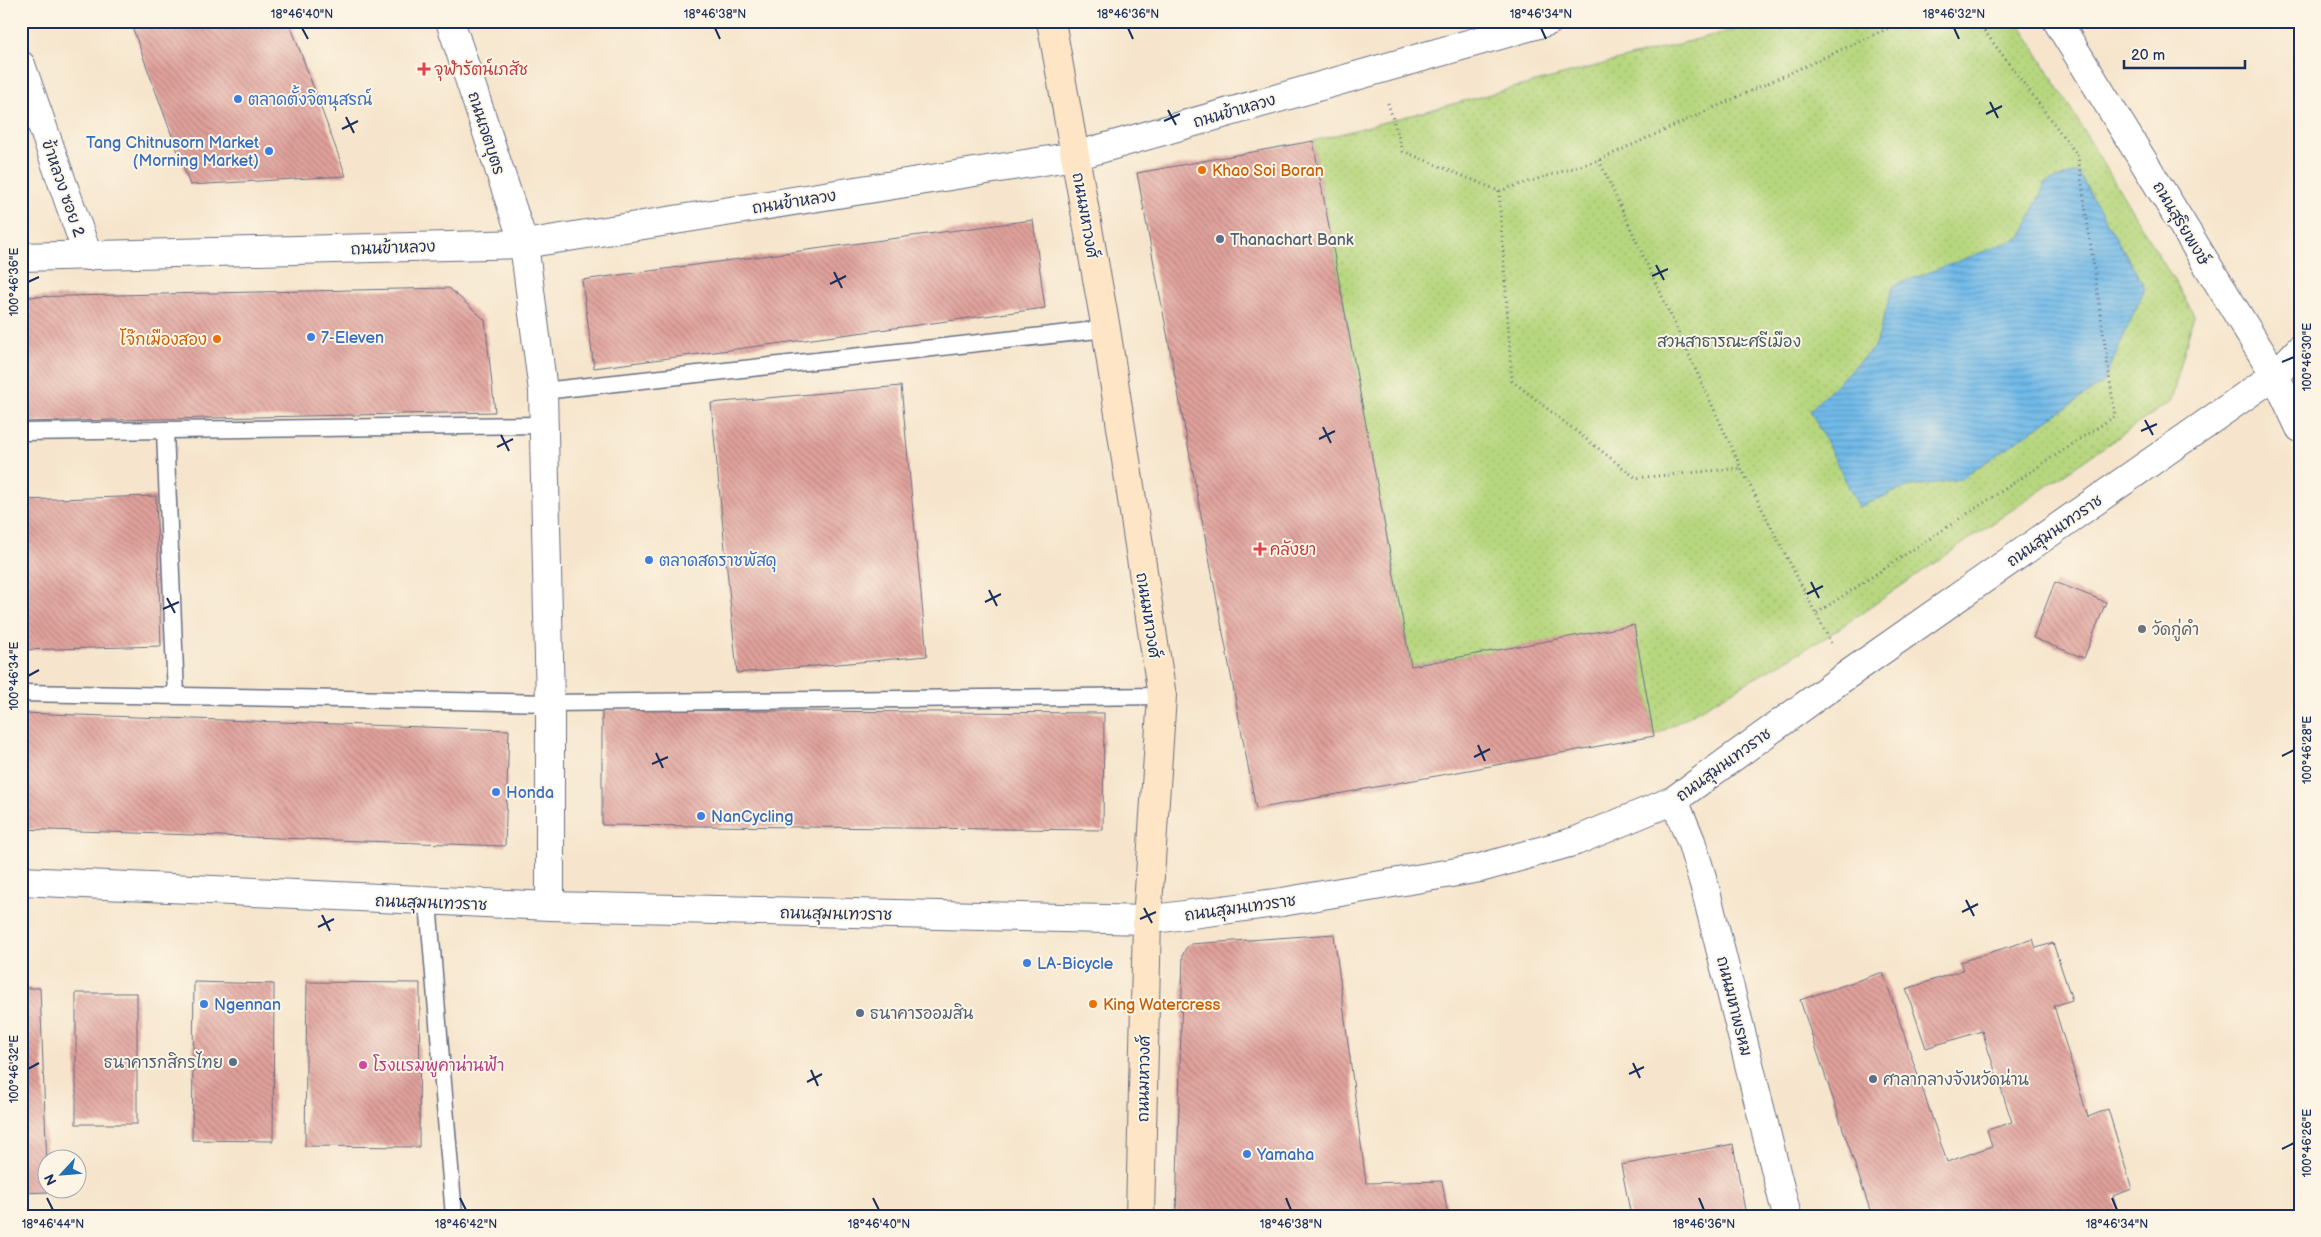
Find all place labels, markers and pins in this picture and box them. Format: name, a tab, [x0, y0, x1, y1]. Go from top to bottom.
place label: จุฬารัตน์เภสัช	[434, 58, 528, 82]
marker: จุฬารัตน์เภสัช	[418, 63, 430, 75]
place label: ตลาดตั้งจิตนุสรณ์	[248, 85, 372, 112]
marker: ตลาดตั้งจิตนุสรณ์	[232, 93, 244, 105]
place label: Tang Chitnusorn Market (Morning Market)	[86, 134, 259, 171]
marker: Tang Chitnusorn Market (Morning Market)	[263, 145, 275, 157]
place label: Khao Soi Boran	[1212, 162, 1324, 181]
marker: Khao Soi Boran	[1196, 164, 1208, 176]
place label: Thanachart Bank	[1230, 231, 1354, 250]
marker: Thanachart Bank	[1214, 233, 1226, 245]
place label: โจ๊กเมืองสอง	[120, 328, 207, 350]
place label: 7-Eleven	[321, 329, 384, 348]
marker: 7-Eleven	[305, 331, 317, 343]
marker: โจ๊กเมืองสอง	[211, 333, 223, 345]
place label: คลังยา	[1270, 539, 1316, 560]
marker: คลังยา	[1254, 543, 1266, 555]
place label: ตลาดสดราชพัสดุ	[659, 550, 776, 573]
marker: ตลาดสดราชพัสดุ	[643, 554, 655, 566]
place label: วัดกู่คำ	[2152, 618, 2199, 642]
marker: วัดกู่คำ	[2136, 623, 2148, 635]
place label: Honda	[506, 784, 554, 803]
marker: Honda	[490, 786, 502, 798]
place label: NanCycling	[711, 808, 793, 827]
marker: NanCycling	[695, 810, 707, 822]
place label: LA-Bicycle	[1037, 955, 1114, 974]
marker: LA-Bicycle	[1021, 957, 1033, 969]
place label: Ngennan	[214, 996, 281, 1015]
place label: King Watercress	[1103, 996, 1220, 1015]
marker: Ngennan	[198, 998, 210, 1010]
marker: King Watercress	[1087, 998, 1099, 1010]
place label: ธนาคารออมสิน	[870, 1003, 974, 1024]
marker: ธนาคารออมสิน	[854, 1007, 866, 1019]
place label: ธนาคารกสิกรไทย	[104, 1051, 223, 1073]
place label: โรงแรมพูคาน่านฟ้า	[373, 1054, 504, 1078]
marker: ธนาคารกสิกรไทย	[227, 1056, 239, 1068]
marker: โรงแรมพูคาน่านฟ้า	[357, 1059, 369, 1071]
place label: ศาลากลางจังหวัดน่าน	[1883, 1068, 2030, 1090]
marker: ศาลากลางจังหวัดน่าน	[1867, 1073, 1879, 1085]
place label: Yamaha	[1256, 1146, 1314, 1165]
marker: Yamaha	[1241, 1148, 1253, 1160]

